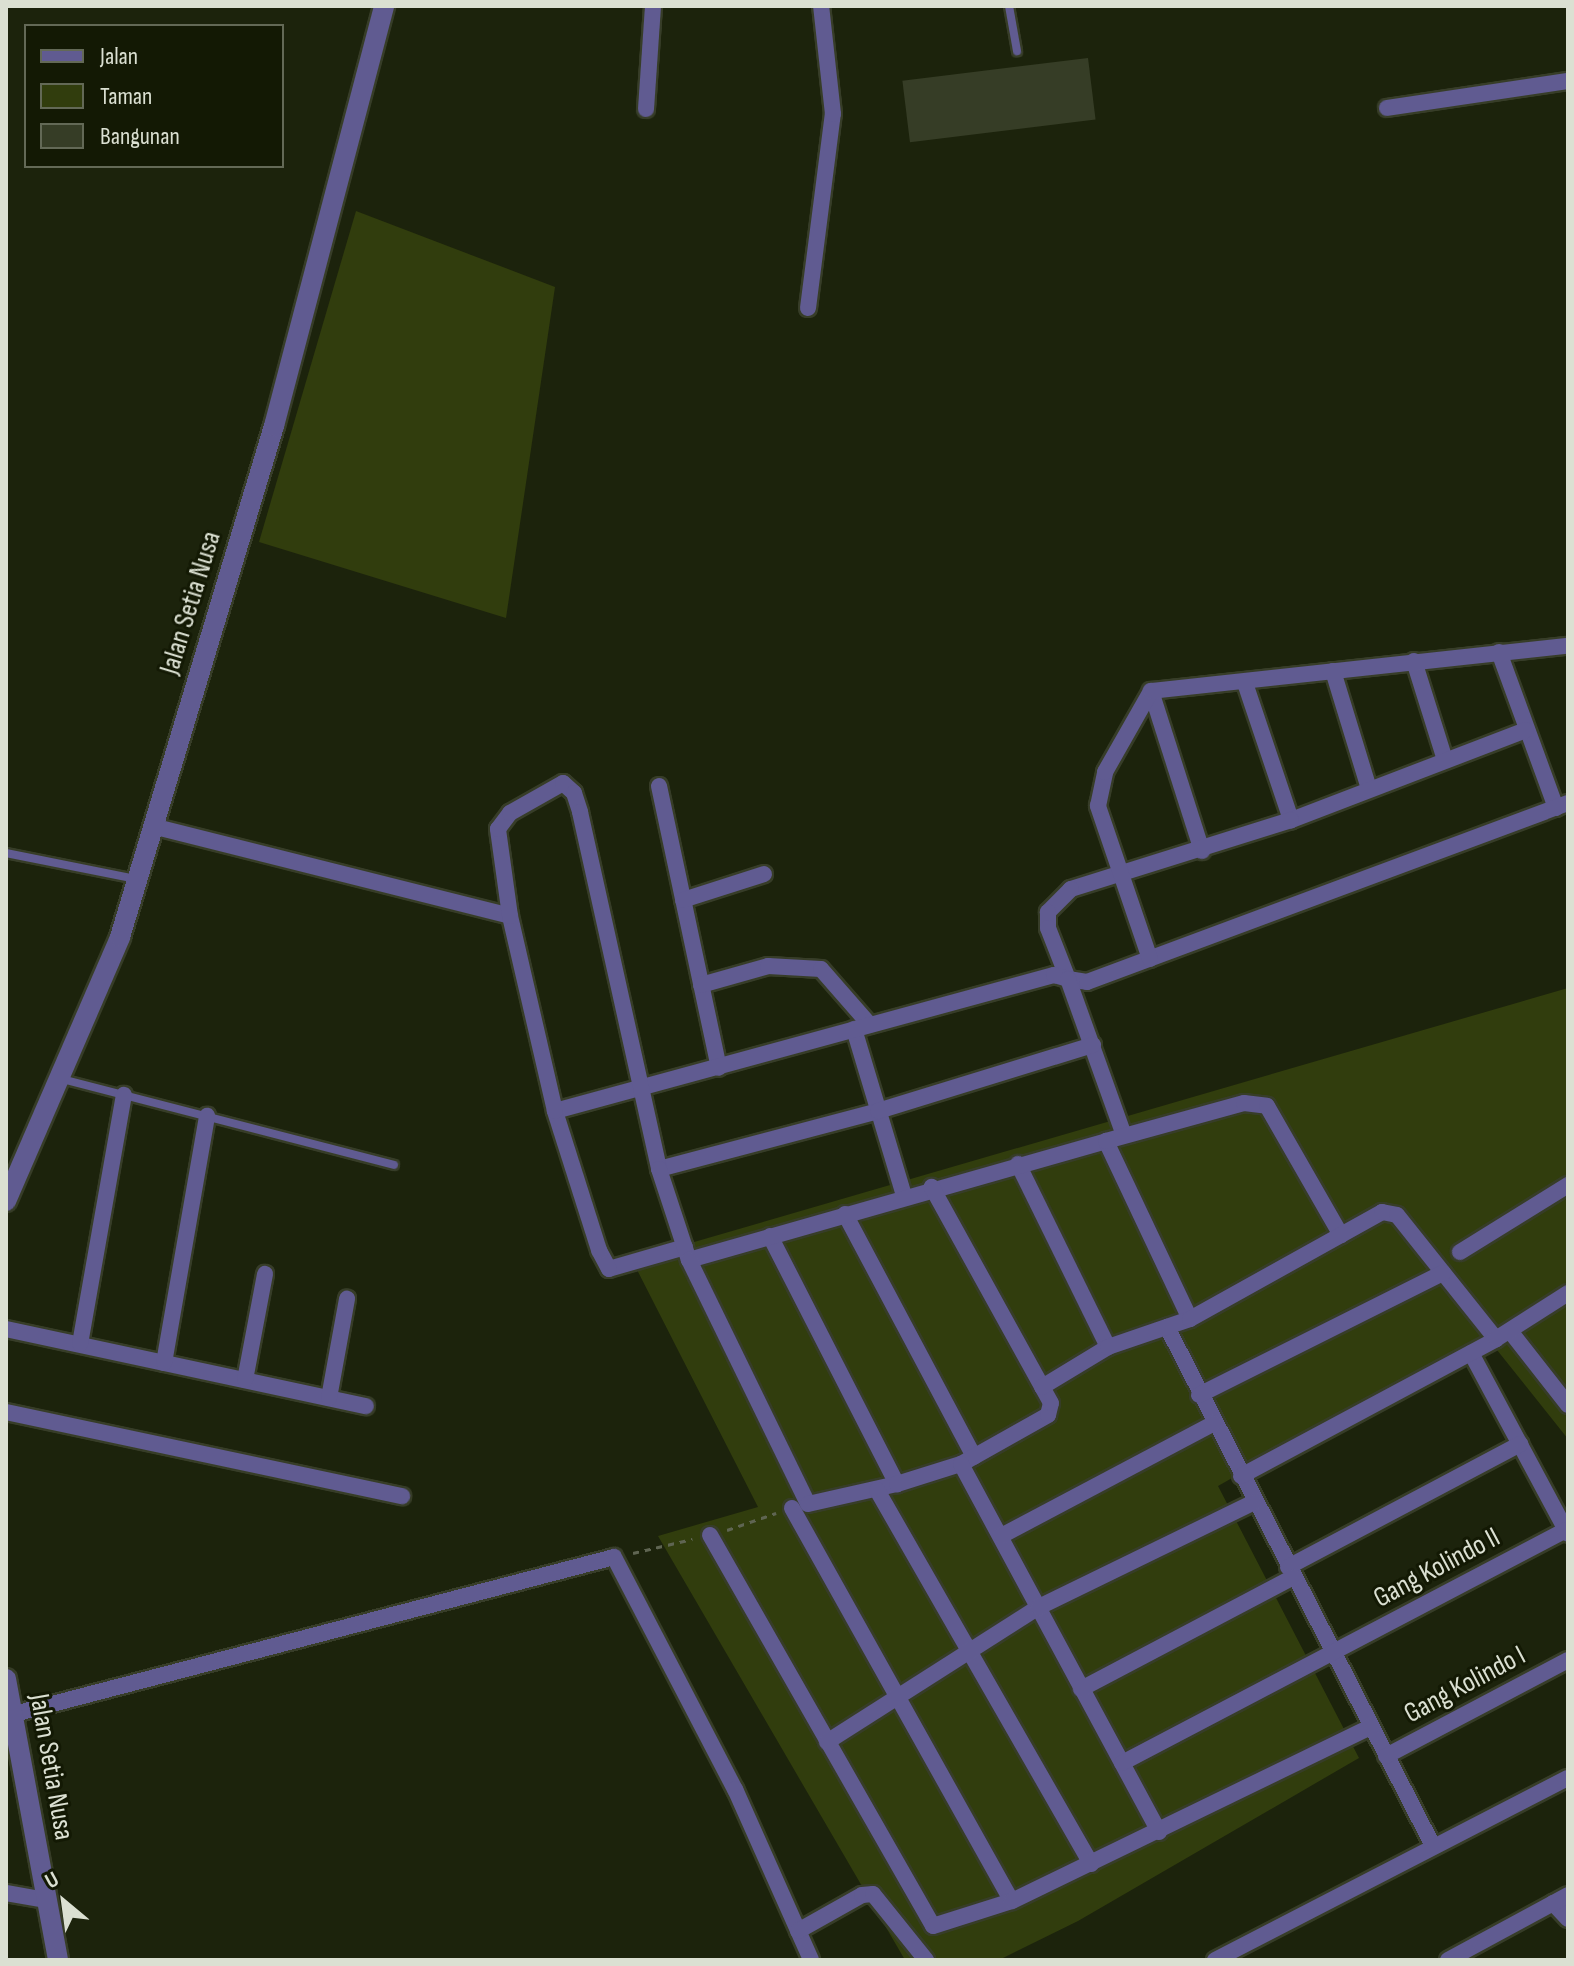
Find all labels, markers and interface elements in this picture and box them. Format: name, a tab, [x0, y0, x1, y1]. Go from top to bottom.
legend	[24, 24, 284, 168]
text: Jalan	[100, 42, 138, 71]
text: Taman	[100, 82, 152, 111]
text: Bangunan	[100, 122, 180, 151]
street label: Jalan Setia Nusa	[153, 527, 229, 679]
street label: Gang Kolindo II	[1368, 1521, 1506, 1615]
street label: Gang Kolindo I	[1399, 1639, 1531, 1731]
street label: Jalan Setia Nusa	[22, 1691, 80, 1843]
north arrow	[24, 1862, 104, 1942]
text: U	[41, 1866, 64, 1895]

